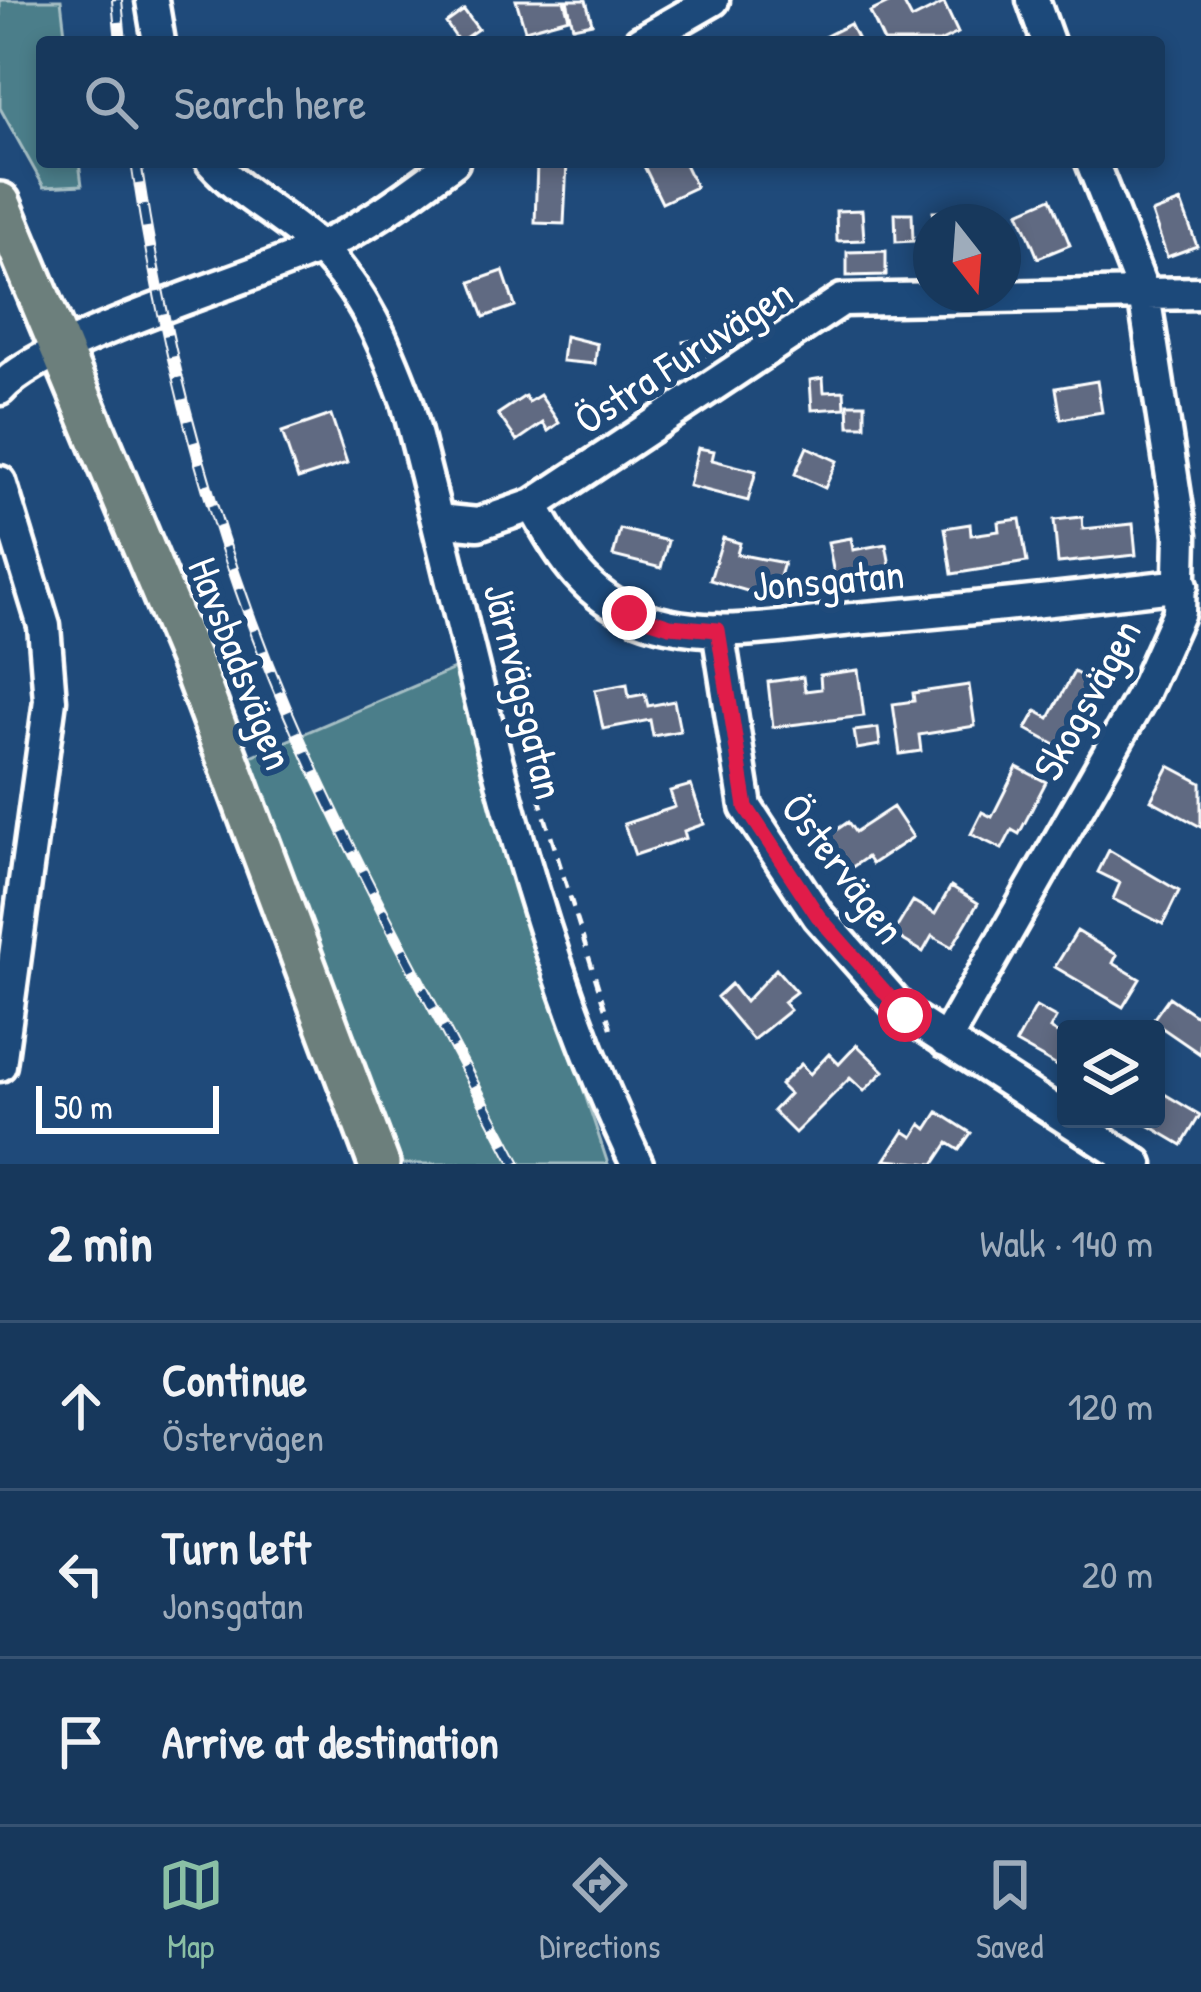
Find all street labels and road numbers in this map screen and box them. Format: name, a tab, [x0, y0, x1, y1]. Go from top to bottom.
street label: Östra Furuvägen	[563, 263, 803, 447]
street label: Jonsgatan	[749, 544, 907, 614]
street label: Havsbadsvägen	[175, 549, 309, 777]
street label: Järnvägsgatan	[471, 577, 579, 805]
street label: Skogsvägen	[1018, 608, 1154, 790]
street label: Östervägen	[769, 781, 919, 955]

